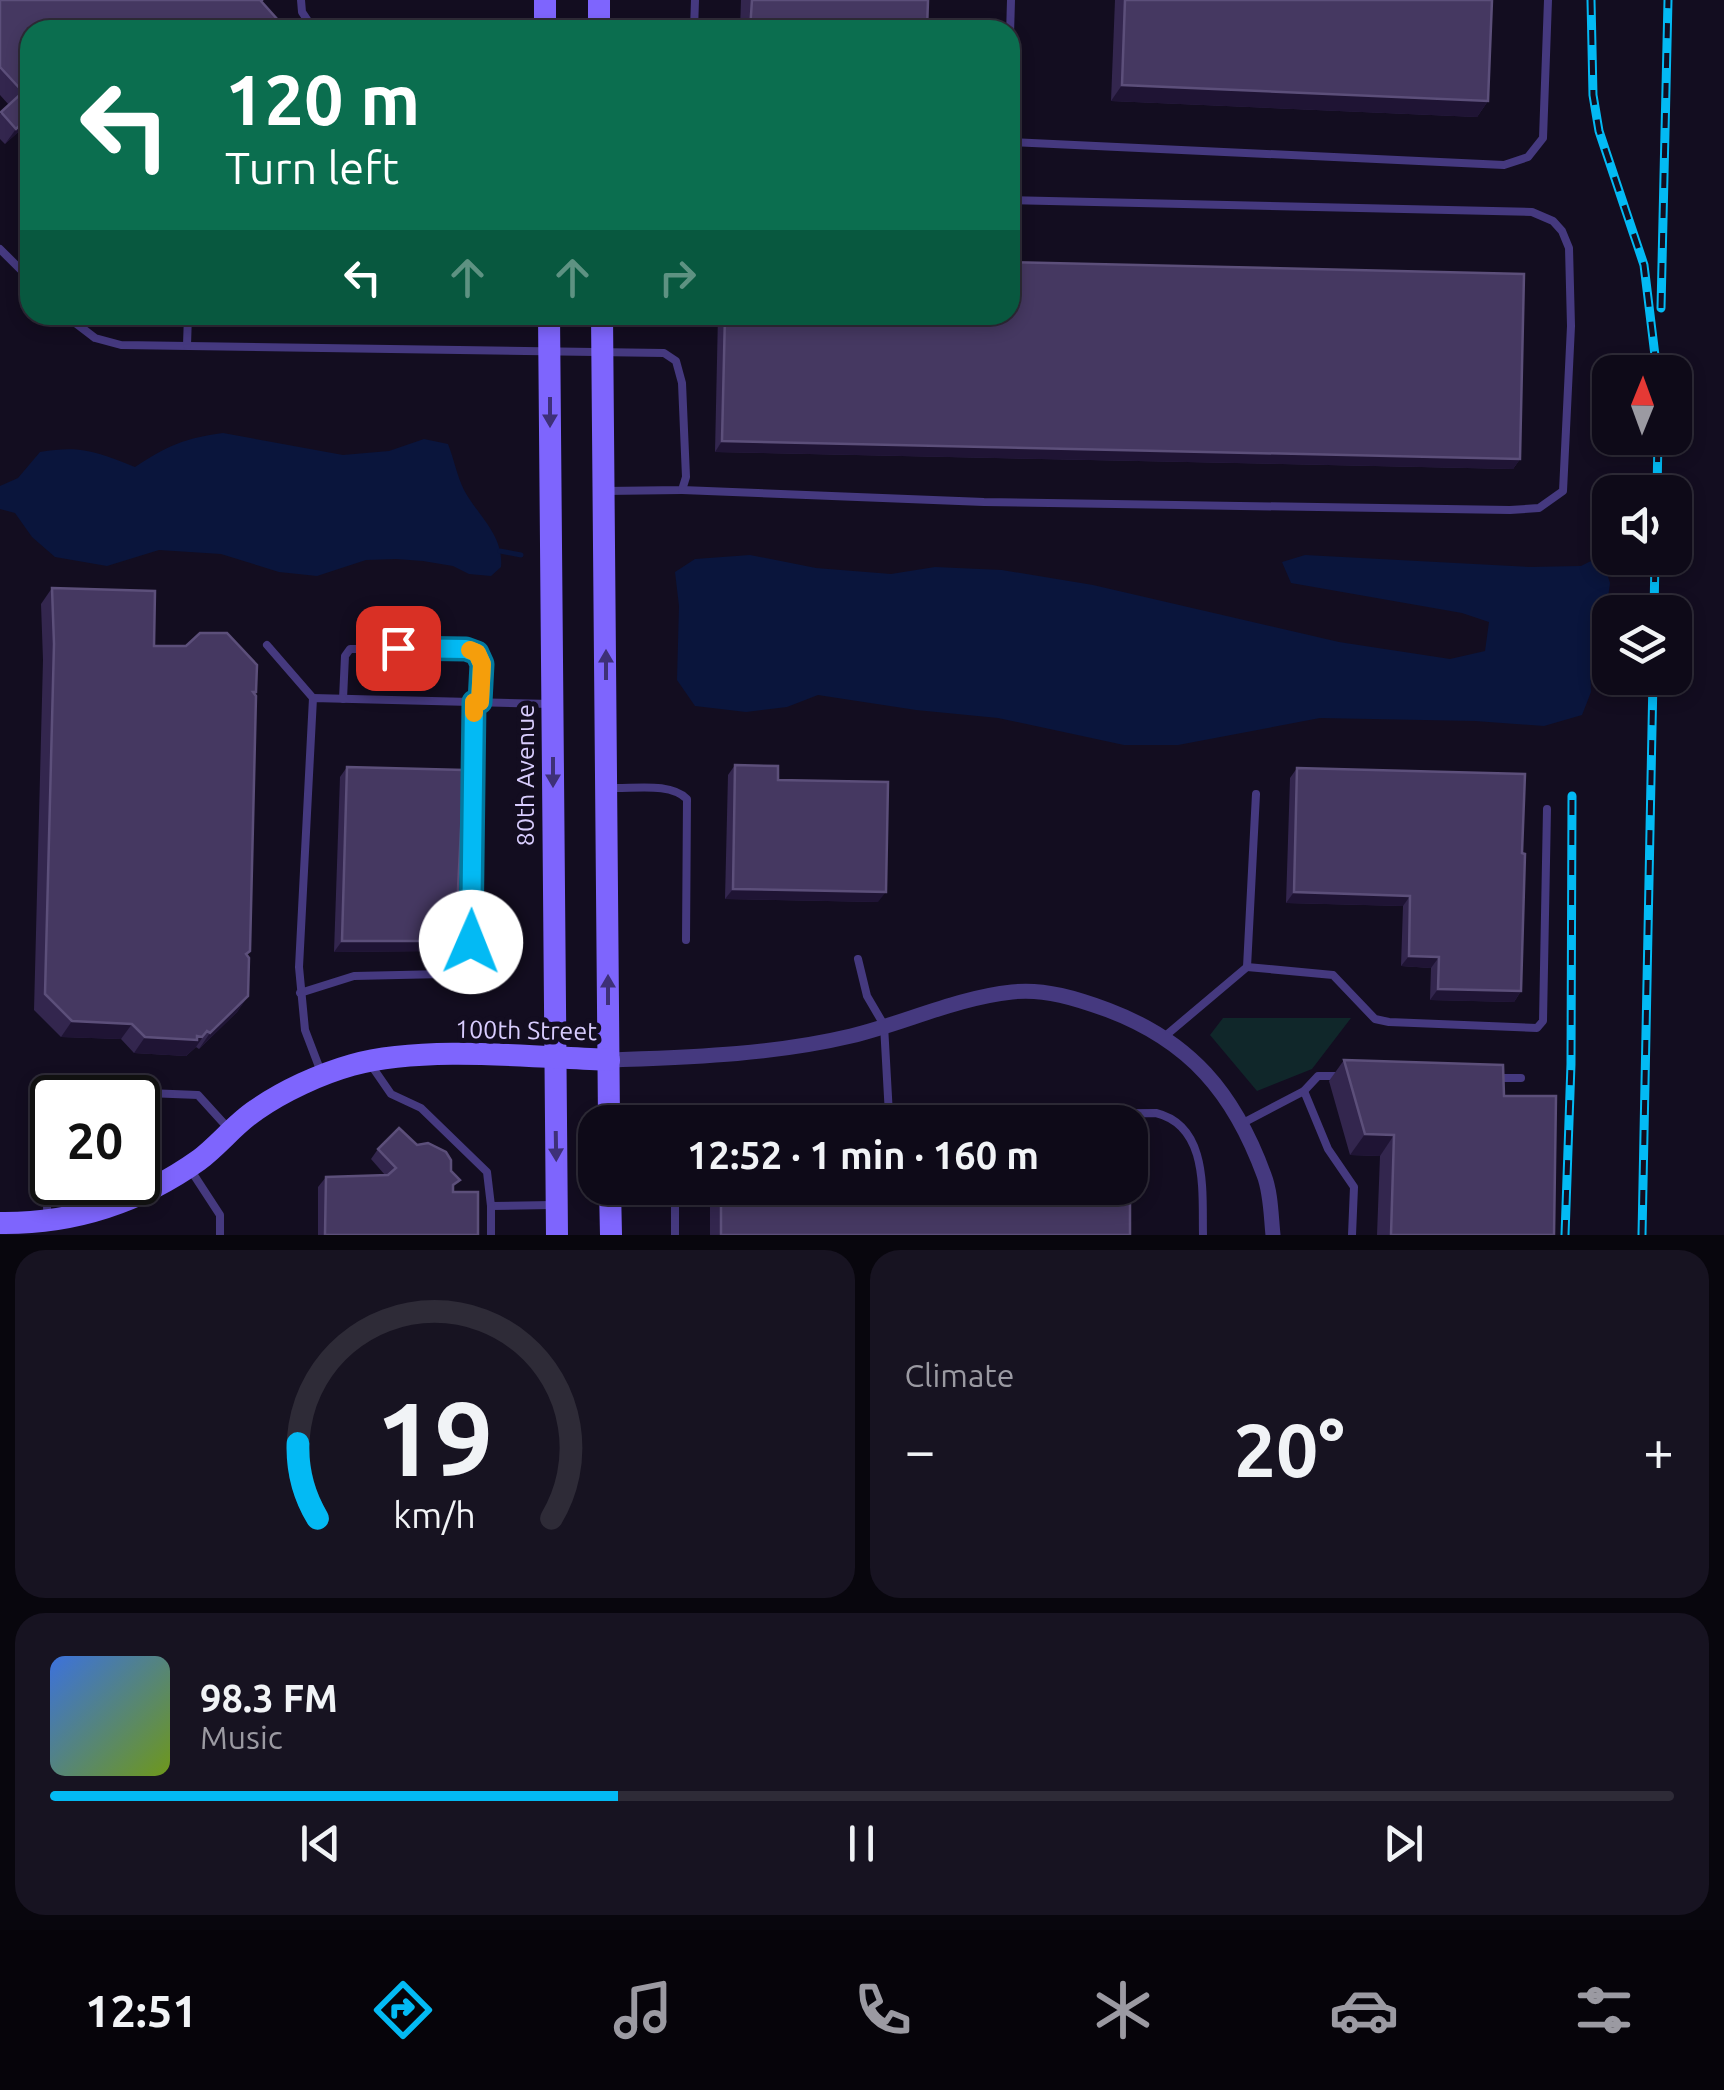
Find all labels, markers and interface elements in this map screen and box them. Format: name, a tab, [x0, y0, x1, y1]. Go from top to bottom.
icon: left	[60, 60, 190, 190]
text: 120 m	[225, 60, 420, 138]
text: Turn left	[225, 142, 399, 193]
icon: left	[335, 250, 390, 305]
icon: ahead	[440, 250, 495, 305]
icon: ahead	[545, 250, 600, 305]
icon: right	[650, 250, 705, 305]
north arrow	[1592, 355, 1692, 455]
map controls	[1592, 355, 1692, 695]
one-way arrow	[542, 397, 558, 429]
button: sound	[1592, 475, 1692, 575]
button: layers	[1592, 595, 1692, 695]
pin	[356, 606, 441, 691]
icon: arrive	[371, 621, 426, 676]
one-way arrow	[598, 649, 614, 681]
street label: 80th Avenue	[511, 704, 539, 846]
one-way arrow	[545, 757, 561, 789]
position arrow	[419, 890, 523, 994]
one-way arrow	[600, 974, 616, 1006]
street label: 100th Street	[455, 1015, 597, 1045]
speed limit sign: 20	[30, 1075, 160, 1205]
one-way arrow	[548, 1131, 564, 1163]
text: 12:52 · 1 min · 160 m	[687, 1134, 1039, 1176]
text: Climate	[905, 1357, 1015, 1393]
text: 19	[376, 1379, 493, 1496]
text: 20°	[1234, 1407, 1345, 1491]
text: −	[905, 1419, 936, 1480]
text: +	[1643, 1419, 1674, 1480]
text: km/h	[393, 1495, 476, 1535]
text: 98.3 FM	[200, 1677, 338, 1719]
text: Music	[200, 1719, 283, 1755]
icon: previous	[293, 1816, 348, 1871]
icon: pause	[834, 1816, 889, 1871]
icon: next	[1376, 1816, 1431, 1871]
icon: directions	[368, 1975, 438, 2045]
icon: music	[608, 1975, 678, 2045]
icon: phone	[848, 1975, 918, 2045]
icon: climate	[1088, 1975, 1158, 2045]
icon: car	[1329, 1975, 1399, 2045]
icon: filters	[1569, 1975, 1639, 2045]
text: 12:51	[85, 1985, 198, 2036]

